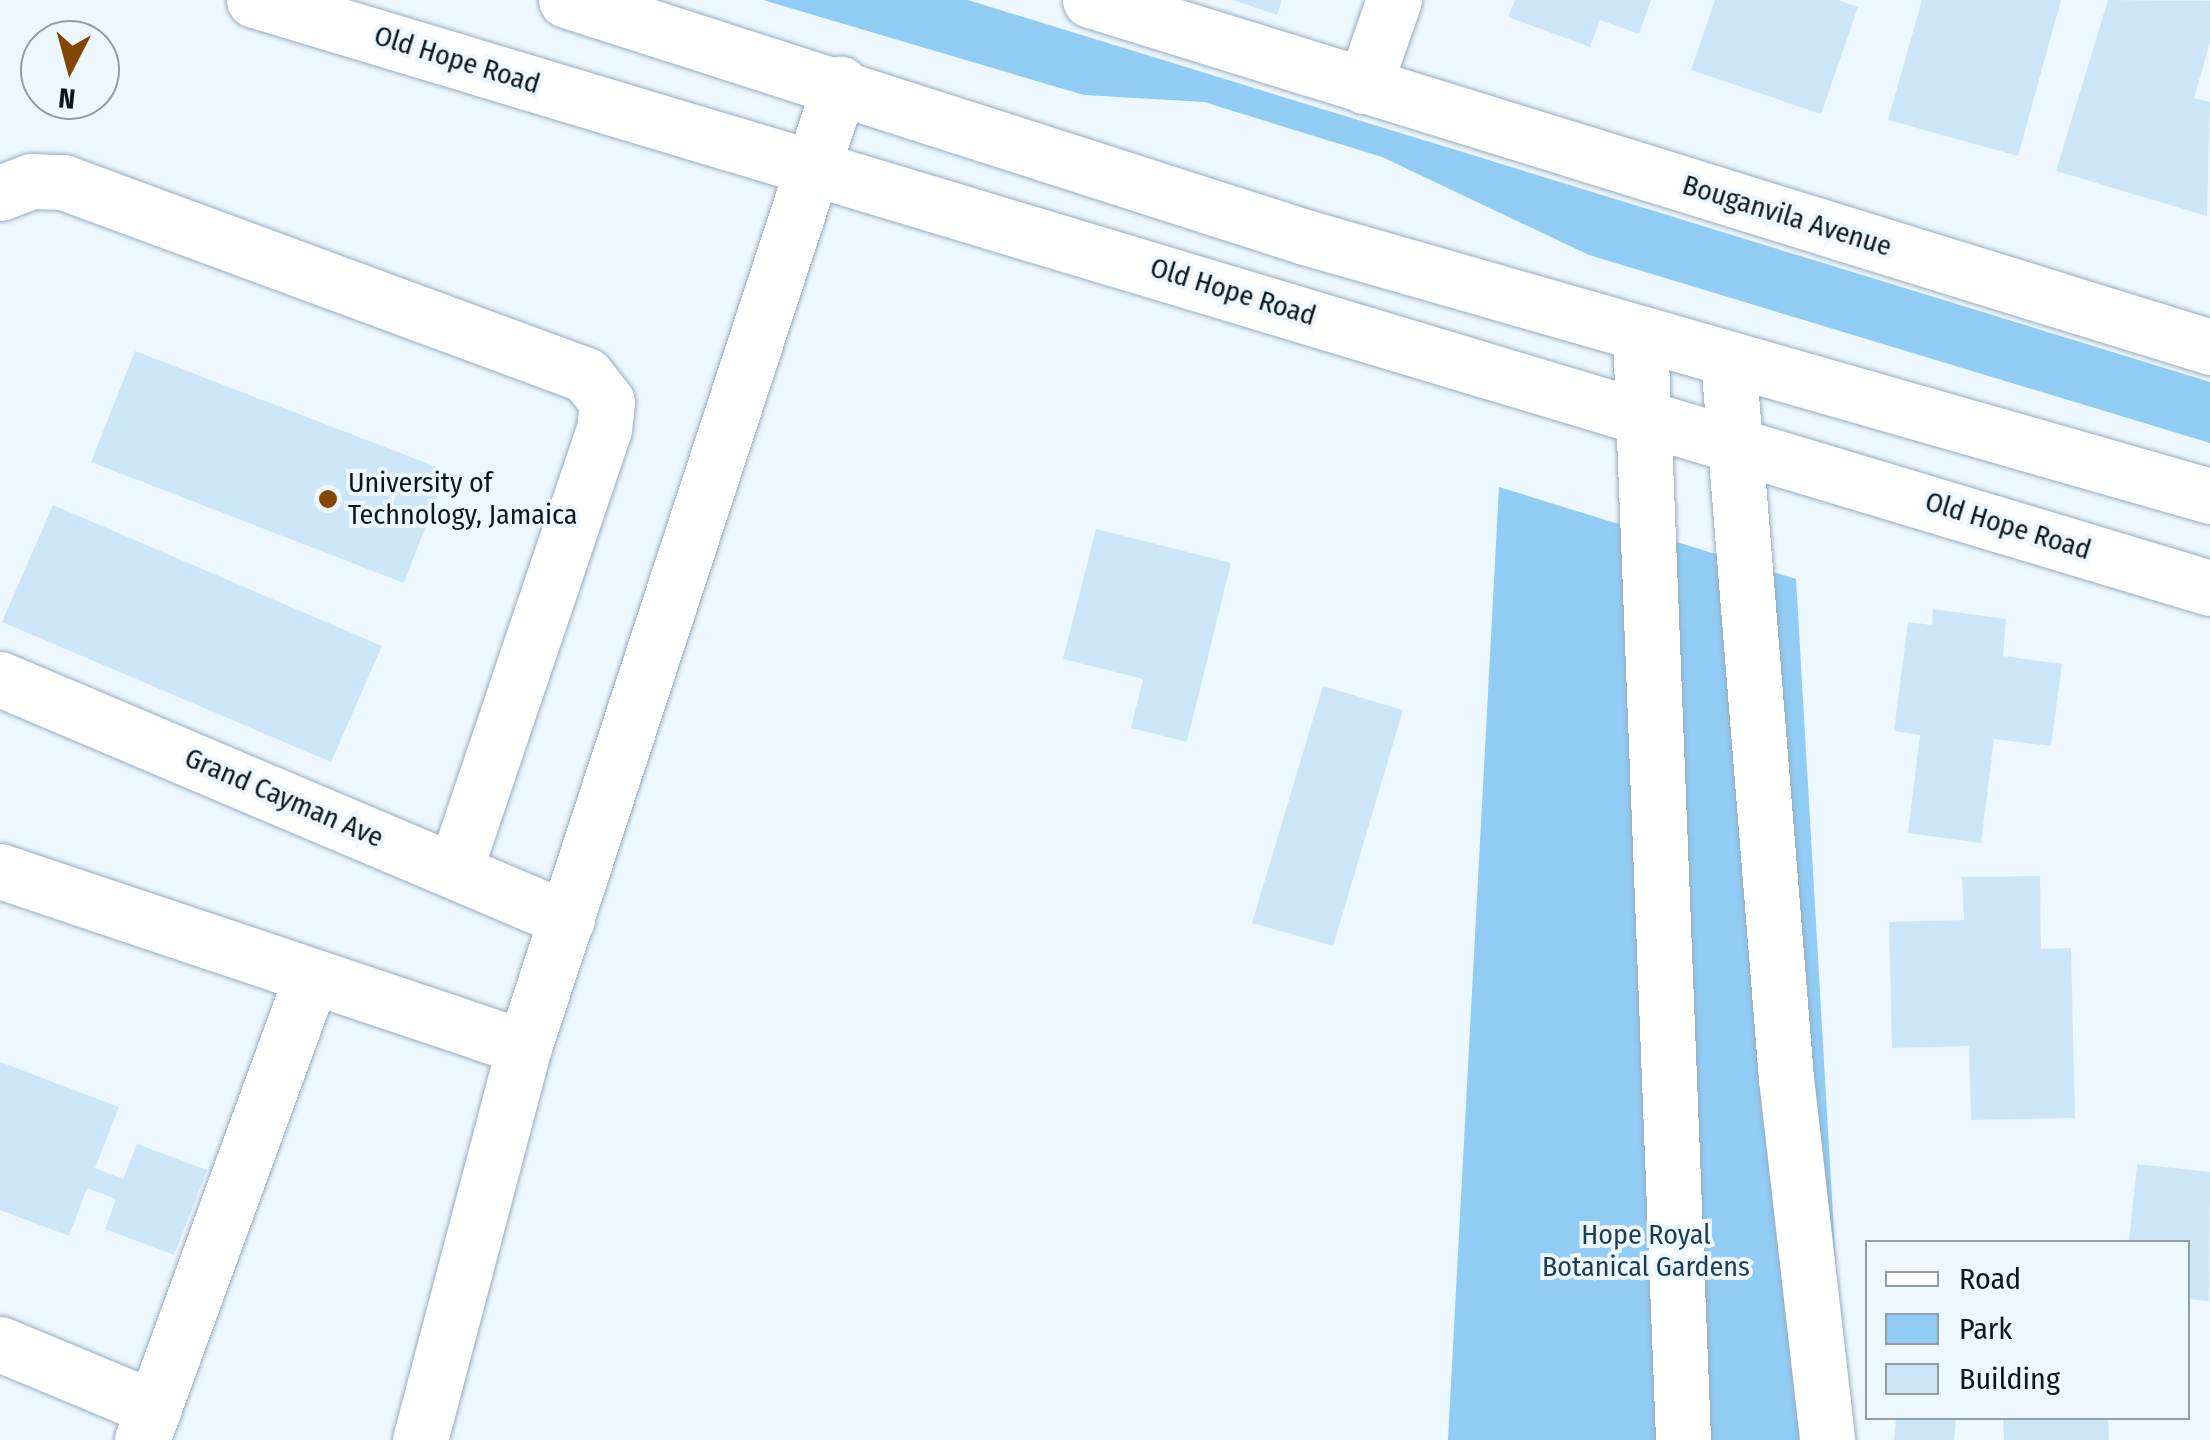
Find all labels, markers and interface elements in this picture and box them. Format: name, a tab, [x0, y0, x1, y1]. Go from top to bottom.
street label: Old Hope Road	[370, 19, 544, 101]
north arrow	[20, 20, 120, 120]
text: N	[57, 81, 77, 116]
street label: Bouganvila Avenue	[1678, 168, 1896, 264]
street label: Old Hope Road	[1146, 251, 1320, 333]
place label: University of Technology, Jamaica	[348, 466, 578, 532]
street label: Old Hope Road	[1921, 485, 2095, 567]
marker: University of Technology, Jamaica	[317, 488, 339, 510]
street label: Grand Cayman Ave	[180, 741, 388, 855]
park label: Hope Royal Botanical Gardens	[1542, 1218, 1750, 1284]
legend	[1865, 1240, 2190, 1420]
text: Road	[1959, 1261, 2021, 1297]
text: Park	[1959, 1311, 2012, 1347]
text: Building	[1959, 1361, 2060, 1397]

